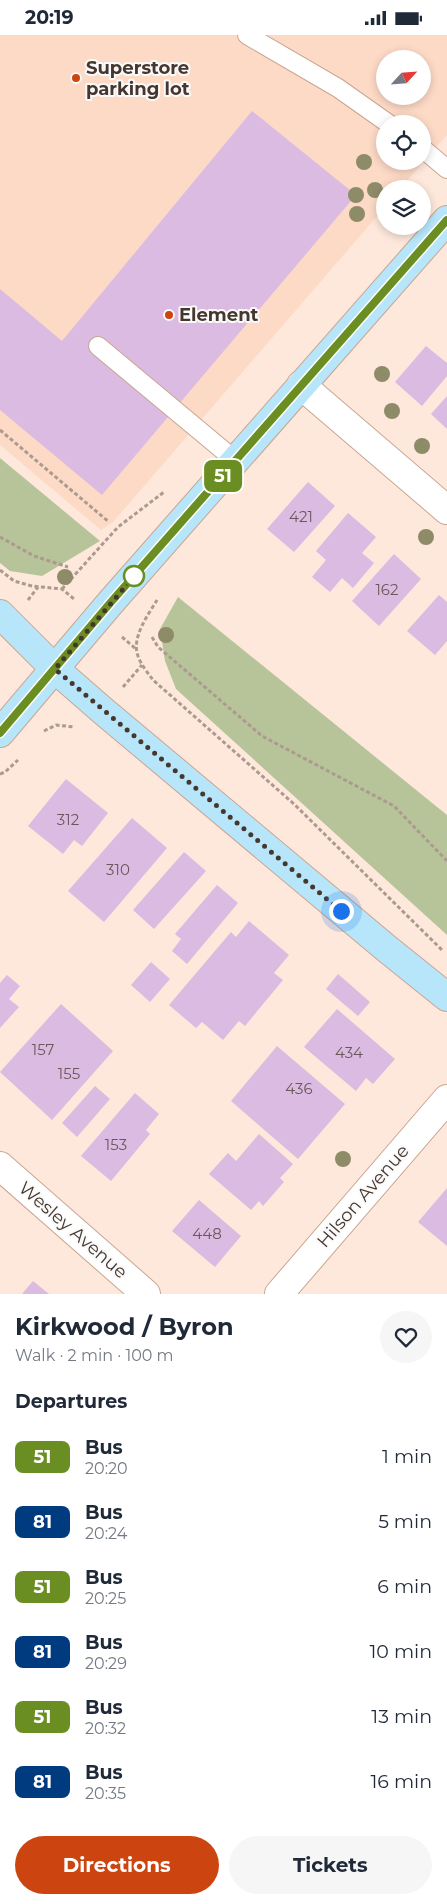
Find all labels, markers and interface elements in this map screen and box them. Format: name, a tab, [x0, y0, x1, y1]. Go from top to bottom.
text: 20:19	[25, 6, 74, 29]
north arrow	[376, 50, 431, 105]
map controls	[376, 50, 431, 235]
place label: Superstore parking lot	[86, 57, 190, 100]
marker: Superstore parking lot	[70, 72, 82, 84]
button: locate	[376, 115, 431, 170]
button: layers	[376, 180, 431, 235]
place label: Element	[179, 304, 259, 326]
marker: Element	[163, 309, 175, 321]
line badge: 51	[200, 460, 246, 492]
text: 51	[214, 465, 232, 487]
house number: 421	[289, 507, 313, 526]
unlabelled marker	[123, 565, 145, 587]
house number: 162	[375, 580, 399, 599]
house number: 312	[57, 810, 79, 829]
house number: 310	[106, 860, 130, 879]
your location	[329, 899, 354, 924]
house number: 157	[32, 1040, 54, 1059]
house number: 434	[335, 1043, 363, 1062]
house number: 155	[58, 1064, 80, 1083]
house number: 436	[285, 1079, 313, 1098]
house number: 153	[105, 1135, 127, 1154]
street label: Hilson Avenue	[312, 1140, 414, 1252]
street label: Wesley Avenue	[14, 1177, 132, 1283]
house number: 448	[192, 1224, 222, 1243]
button: heart	[380, 1311, 432, 1363]
text: Kirkwood / Byron	[15, 1312, 234, 1341]
text: Walk · 2 min · 100 m	[15, 1346, 174, 1365]
text: Departures	[15, 1390, 127, 1413]
text: Bus	[85, 1436, 123, 1459]
text: 1 min	[382, 1445, 432, 1468]
text: 51	[34, 1446, 51, 1468]
text: 20:20	[85, 1459, 128, 1478]
text: Bus	[85, 1501, 123, 1524]
text: 5 min	[378, 1510, 432, 1533]
text: 81	[33, 1511, 52, 1533]
text: 20:24	[85, 1524, 127, 1543]
text: Bus	[85, 1566, 123, 1589]
text: 6 min	[377, 1575, 432, 1598]
text: 51	[34, 1576, 51, 1598]
text: 20:25	[85, 1589, 126, 1608]
text: Bus	[85, 1631, 123, 1654]
text: 10 min	[369, 1640, 432, 1663]
text: 81	[33, 1641, 52, 1663]
text: 20:29	[85, 1654, 127, 1673]
text: Bus	[85, 1696, 123, 1719]
text: 13 min	[371, 1705, 432, 1728]
text: 51	[34, 1706, 51, 1728]
text: 20:32	[85, 1719, 126, 1738]
text: Bus	[85, 1761, 123, 1784]
text: 16 min	[370, 1770, 432, 1793]
text: 81	[33, 1771, 52, 1793]
text: 20:35	[85, 1784, 126, 1803]
button: Directions	[15, 1836, 219, 1894]
button: Tickets	[229, 1836, 432, 1894]

